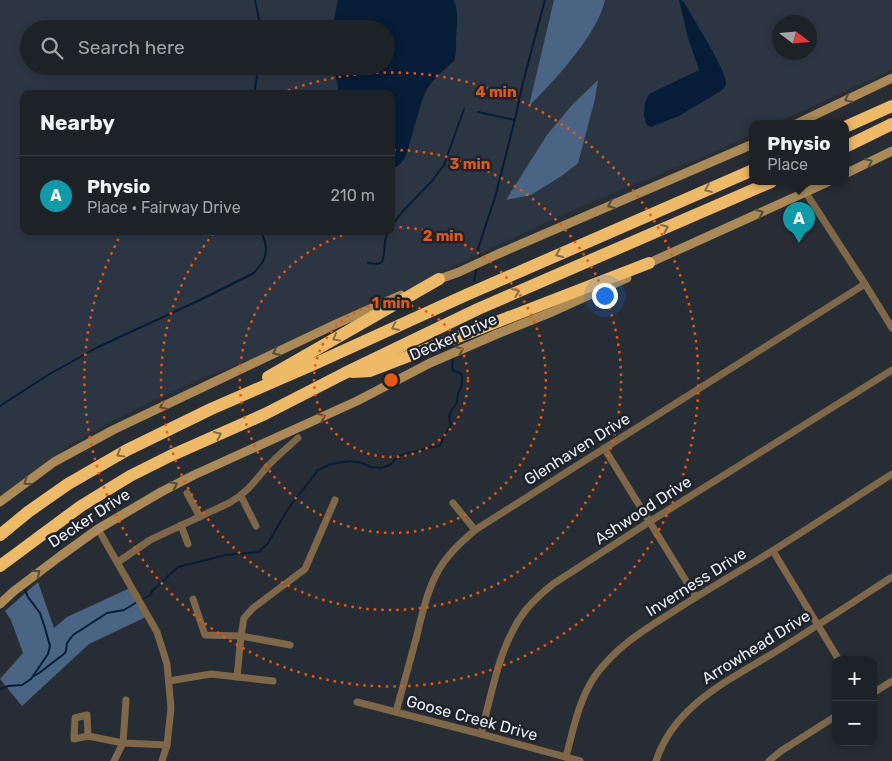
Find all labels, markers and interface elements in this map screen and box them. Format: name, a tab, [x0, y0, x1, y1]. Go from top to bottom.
north arrow	[772, 15, 817, 60]
search box	[20, 20, 395, 75]
icon: search	[38, 34, 66, 62]
text: Search here	[78, 36, 185, 59]
text: 4 min	[475, 83, 517, 101]
one-way arrow	[844, 93, 853, 104]
text: Nearby	[40, 110, 115, 135]
popup	[749, 120, 849, 185]
text: Physio	[767, 132, 831, 155]
text: 3 min	[450, 155, 490, 173]
text: Place	[767, 155, 808, 174]
one-way arrow	[864, 158, 873, 168]
text: Physio	[87, 175, 150, 198]
one-way arrow	[704, 183, 713, 194]
text: A	[50, 186, 62, 205]
text: 210 m	[330, 186, 375, 205]
text: Place · Fairway Drive	[87, 198, 241, 217]
one-way arrow	[607, 198, 616, 209]
pin: A	[783, 202, 815, 243]
one-way arrow	[755, 209, 764, 219]
one-way arrow	[660, 223, 669, 234]
text: 2 min	[423, 227, 463, 245]
one-way arrow	[555, 248, 564, 259]
your location	[592, 283, 618, 309]
one-way arrow	[511, 288, 520, 299]
text: 1 min	[372, 294, 410, 312]
street label: Decker Drive	[406, 309, 500, 365]
one-way arrow	[391, 321, 400, 332]
one-way arrow	[333, 332, 342, 342]
one-way arrow	[272, 346, 281, 356]
one-way arrow	[455, 346, 464, 356]
centre of rings	[382, 371, 400, 389]
one-way arrow	[159, 399, 168, 410]
street label: Glenhaven Drive	[520, 409, 634, 489]
one-way arrow	[316, 413, 325, 423]
one-way arrow	[213, 431, 222, 442]
one-way arrow	[117, 448, 126, 458]
street label: Ashwood Drive	[591, 472, 695, 548]
one-way arrow	[23, 476, 33, 485]
one-way arrow	[169, 481, 178, 491]
street label: Decker Drive	[45, 484, 134, 552]
street label: Inverness Drive	[642, 543, 750, 620]
one-way arrow	[32, 569, 41, 578]
street label: Arrowhead Drive	[698, 606, 814, 688]
map controls	[832, 656, 877, 746]
button: +	[832, 656, 877, 701]
street label: Goose Creek Drive	[404, 691, 540, 745]
button: −	[832, 701, 877, 746]

